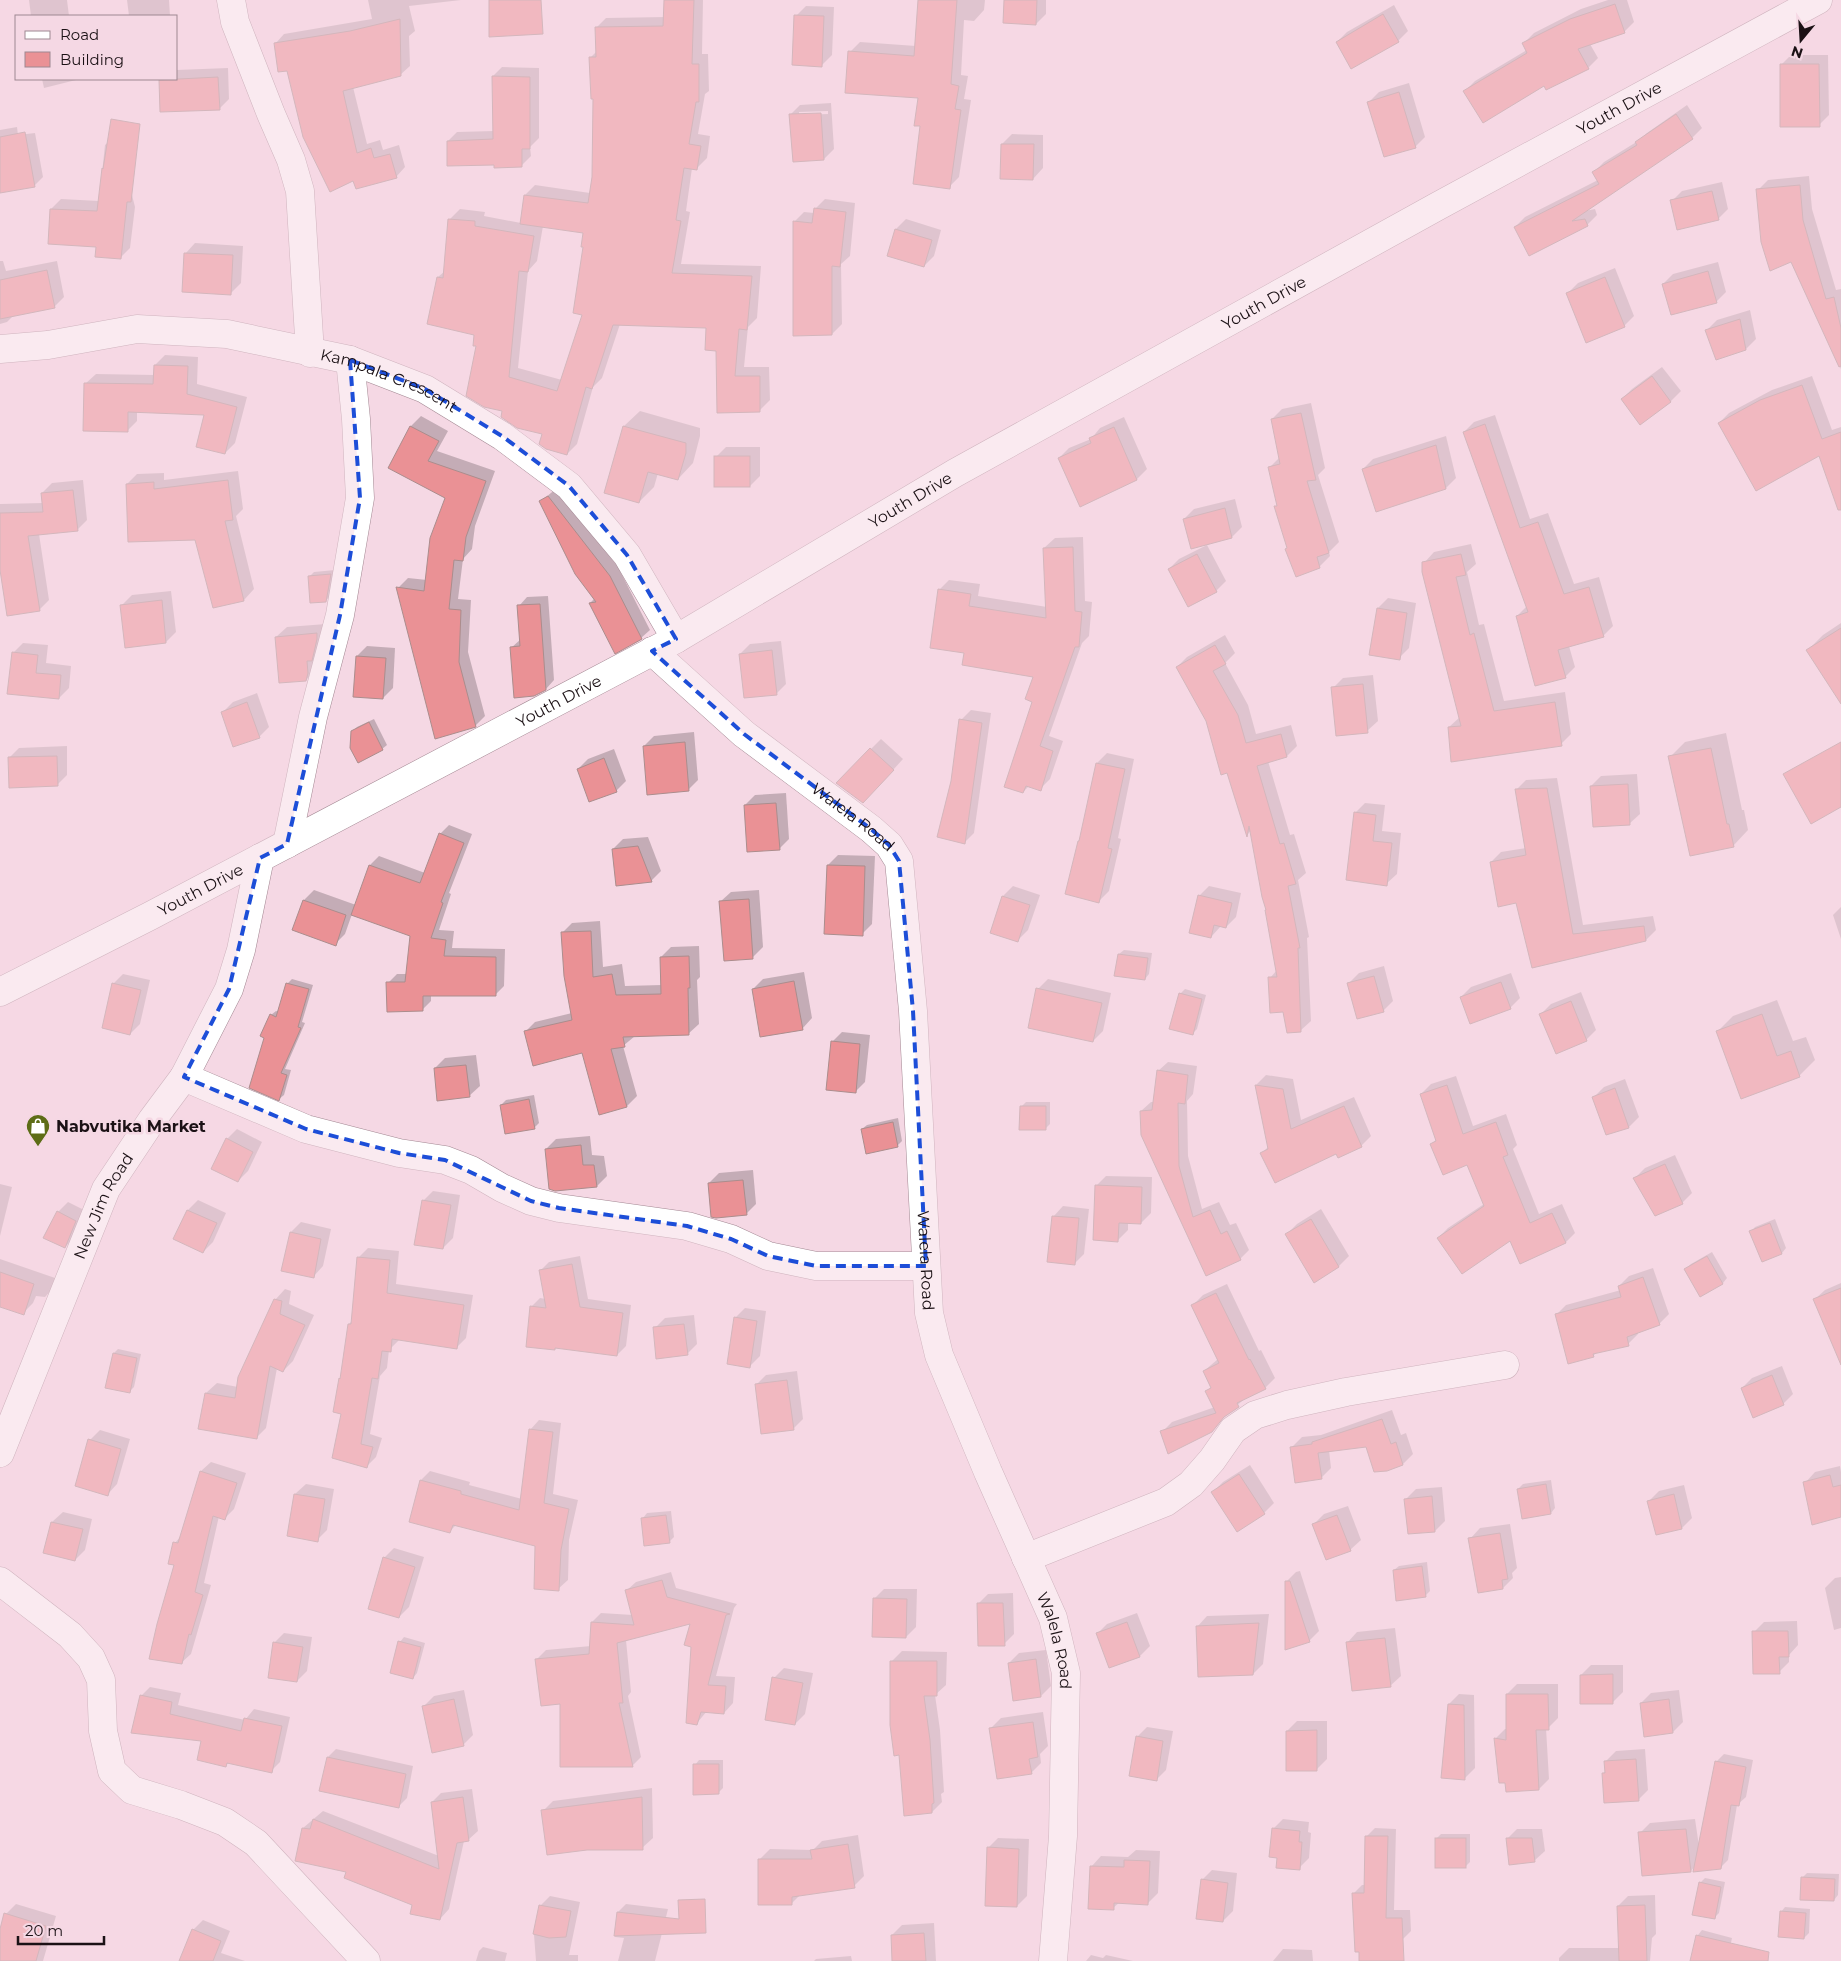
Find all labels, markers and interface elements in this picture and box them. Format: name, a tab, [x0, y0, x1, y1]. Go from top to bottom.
legend	[15, 15, 178, 80]
north arrow	[1776, 15, 1826, 65]
text: Road	[60, 25, 99, 44]
text: N	[1789, 42, 1805, 63]
text: Building	[60, 50, 124, 69]
street label: Youth Drive	[1573, 77, 1665, 139]
street label: Youth Drive	[1218, 271, 1309, 333]
street label: Kampala Crescent	[319, 345, 462, 416]
street label: Youth Drive	[865, 468, 955, 532]
street label: Youth Drive	[513, 671, 604, 731]
street label: Walela Road	[808, 779, 899, 855]
street label: Youth Drive	[155, 859, 246, 920]
shop icon: Nabvutika Market	[25, 1113, 51, 1147]
place label: Nabvutika Market	[56, 1117, 206, 1136]
street label: New Jim Road	[69, 1149, 137, 1262]
street label: Walela Road	[914, 1210, 938, 1311]
street label: Walela Road	[1033, 1589, 1076, 1689]
scale bar	[18, 1914, 104, 1946]
text: 20 m	[25, 1921, 63, 1940]

